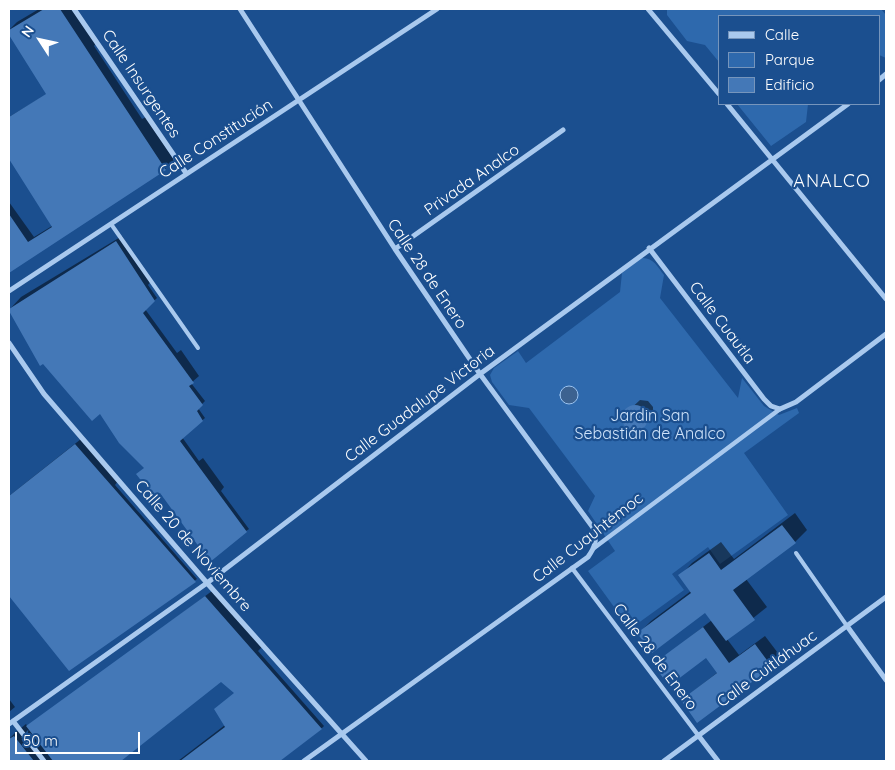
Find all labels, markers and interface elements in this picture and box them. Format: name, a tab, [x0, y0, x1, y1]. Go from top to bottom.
north arrow	[15, 15, 65, 65]
legend	[718, 15, 880, 105]
text: N	[17, 22, 38, 41]
text: Calle	[765, 25, 799, 44]
street label: Calle Insurgentes	[98, 26, 184, 142]
text: Parque	[765, 50, 815, 69]
text: Edificio	[765, 75, 814, 94]
street label: Calle Constitución	[156, 95, 276, 183]
street label: Privada Analco	[421, 140, 523, 220]
district label: ANALCO	[793, 171, 871, 193]
street label: Calle 28 de Enero	[383, 215, 471, 333]
street label: Calle Cuautla	[685, 278, 759, 368]
street label: Calle Guadalupe Victoria	[341, 341, 499, 467]
park label: Jardin San Sebastián de Analco	[575, 406, 725, 444]
street label: Calle 20 de Noviembre	[131, 476, 255, 616]
street label: Calle Cuauhtémoc	[529, 489, 647, 587]
street label: Calle 28 de Enero	[609, 600, 701, 714]
street label: Calle Cuitláhuac	[713, 626, 821, 712]
scale bar	[18, 722, 142, 754]
text: 50 m	[23, 731, 58, 750]

